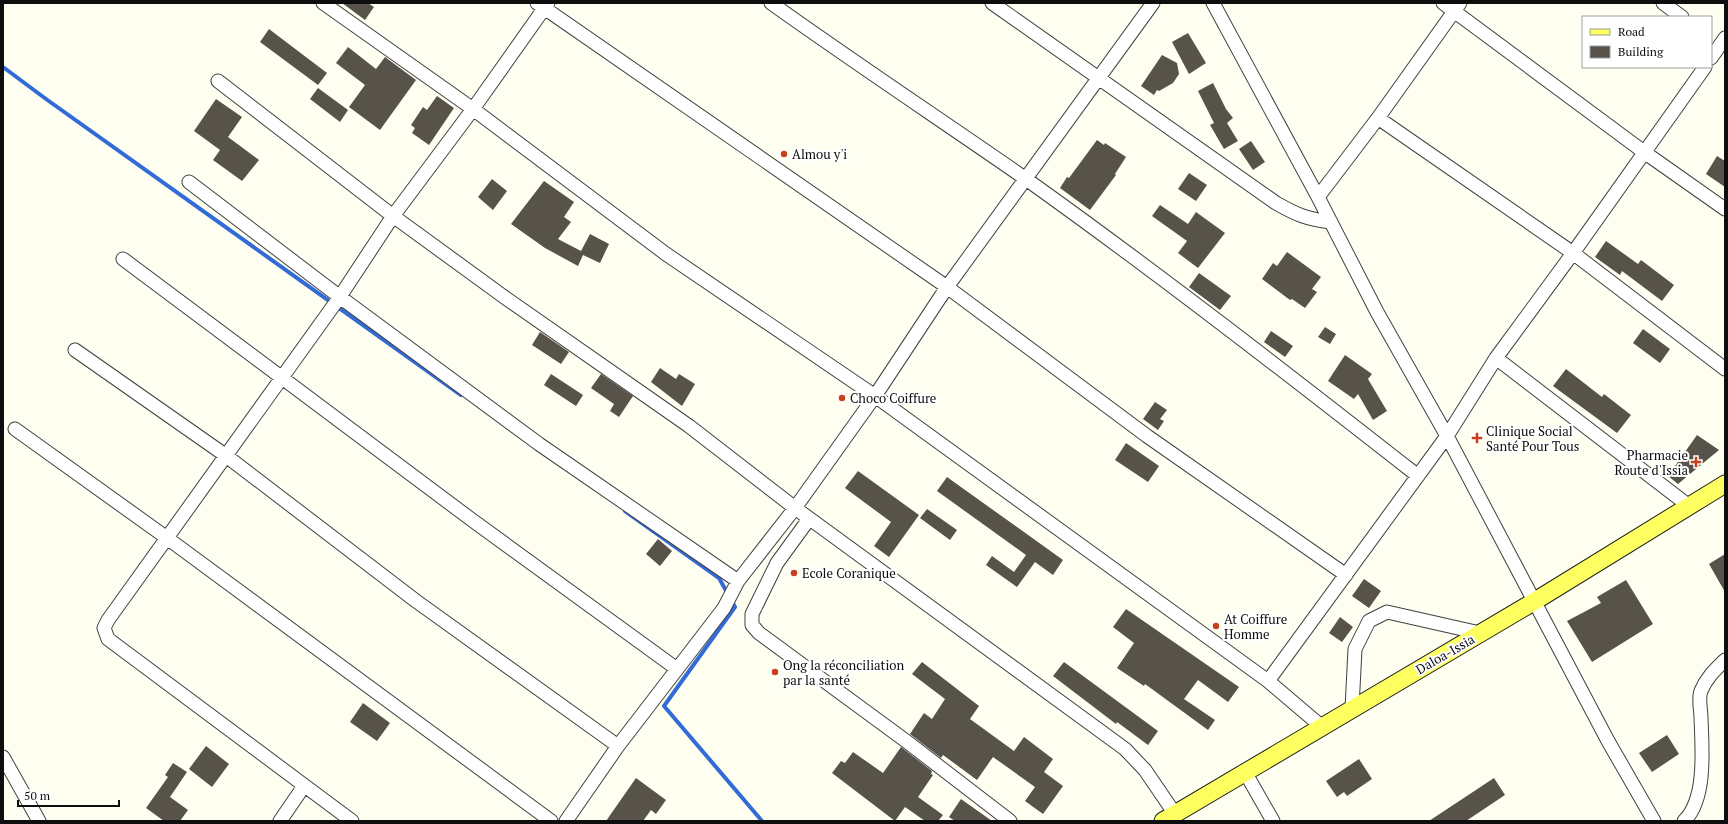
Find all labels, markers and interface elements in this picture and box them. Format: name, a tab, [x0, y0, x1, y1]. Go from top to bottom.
legend	[1582, 16, 1712, 68]
text: Road	[1618, 24, 1645, 39]
text: Building	[1618, 44, 1664, 59]
place label: Almou y'i	[792, 145, 847, 163]
marker: Almou y'i	[779, 149, 789, 159]
place label: Choco Coiffure	[850, 389, 936, 407]
marker: Choco Coiffure	[837, 393, 847, 403]
place label: Clinique Social Santé Pour Tous	[1486, 422, 1579, 455]
marker: Clinique Social Santé Pour Tous	[1471, 432, 1483, 444]
place label: Pharmacie Route d'Issia	[1614, 446, 1688, 479]
marker: Pharmacie Route d'Issia	[1691, 457, 1701, 467]
place label: Ecole Coranique	[802, 564, 896, 582]
marker: Ecole Coranique	[789, 568, 799, 578]
place label: At Coiffure Homme	[1224, 610, 1287, 643]
marker: At Coiffure Homme	[1211, 621, 1221, 631]
street label: Daloa-Issia	[1412, 630, 1478, 678]
place label: Ong la réconciliation par la santé	[783, 656, 905, 689]
marker: Ong la réconciliation par la santé	[770, 667, 780, 677]
scale bar	[18, 782, 119, 808]
text: 50 m	[24, 788, 51, 803]

